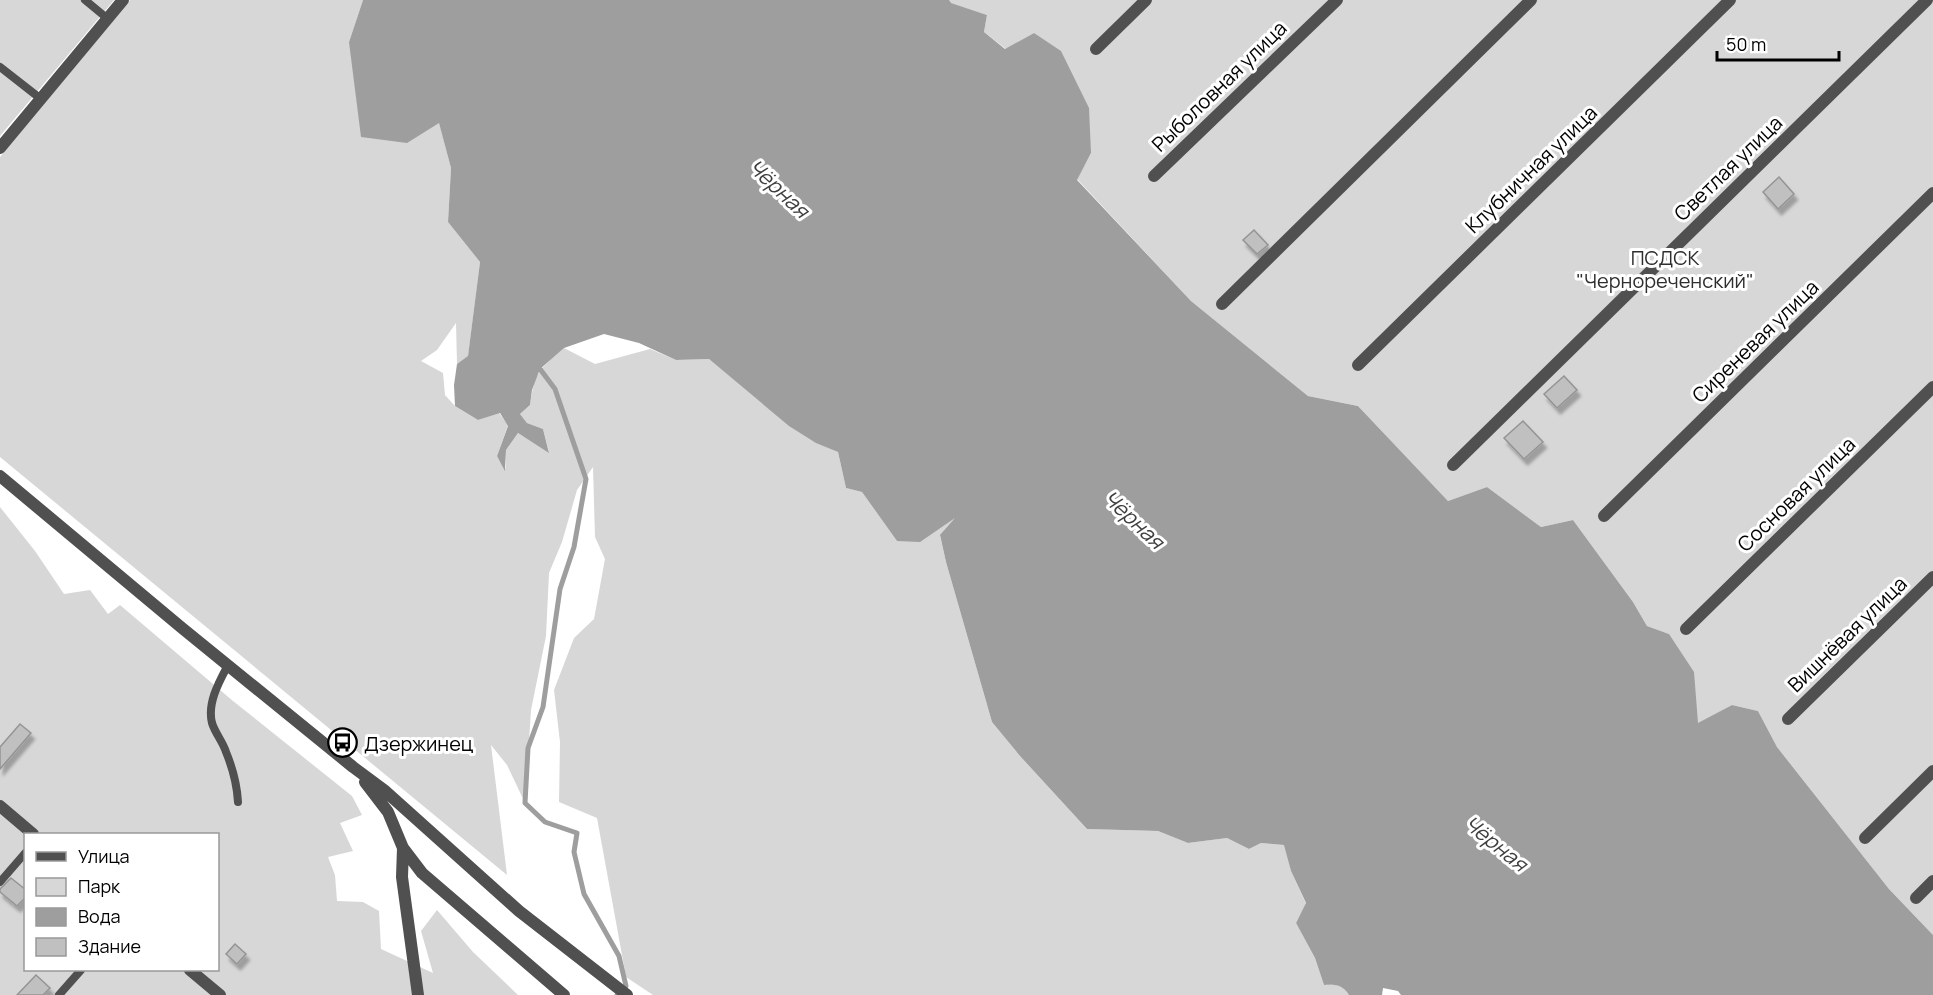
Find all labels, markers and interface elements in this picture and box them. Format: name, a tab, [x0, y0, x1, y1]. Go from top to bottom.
street label: Рыболовная улица	[1146, 15, 1292, 157]
scale bar	[1717, 24, 1838, 62]
text: 50 m	[1726, 32, 1766, 56]
street label: Клубничная улица	[1459, 99, 1603, 239]
street label: Светлая улица	[1668, 109, 1788, 227]
water label: Чёрная	[742, 153, 817, 224]
park label: ПСДСК "Чернореченский"	[1576, 244, 1754, 294]
street label: Сиреневая улица	[1686, 274, 1824, 408]
street label: Сосновая улица	[1731, 431, 1861, 557]
water label: Чёрная	[1097, 484, 1172, 555]
street label: Вишнёвая улица	[1782, 570, 1912, 698]
bus stop icon: Дзержинец	[327, 727, 359, 759]
place label: Дзержинец	[364, 730, 474, 757]
water label: Чёрная	[1458, 809, 1535, 878]
legend	[24, 833, 219, 971]
text: Улица	[78, 844, 130, 868]
text: Парк	[78, 874, 121, 898]
text: Вода	[78, 904, 120, 928]
text: Здание	[78, 934, 141, 958]

